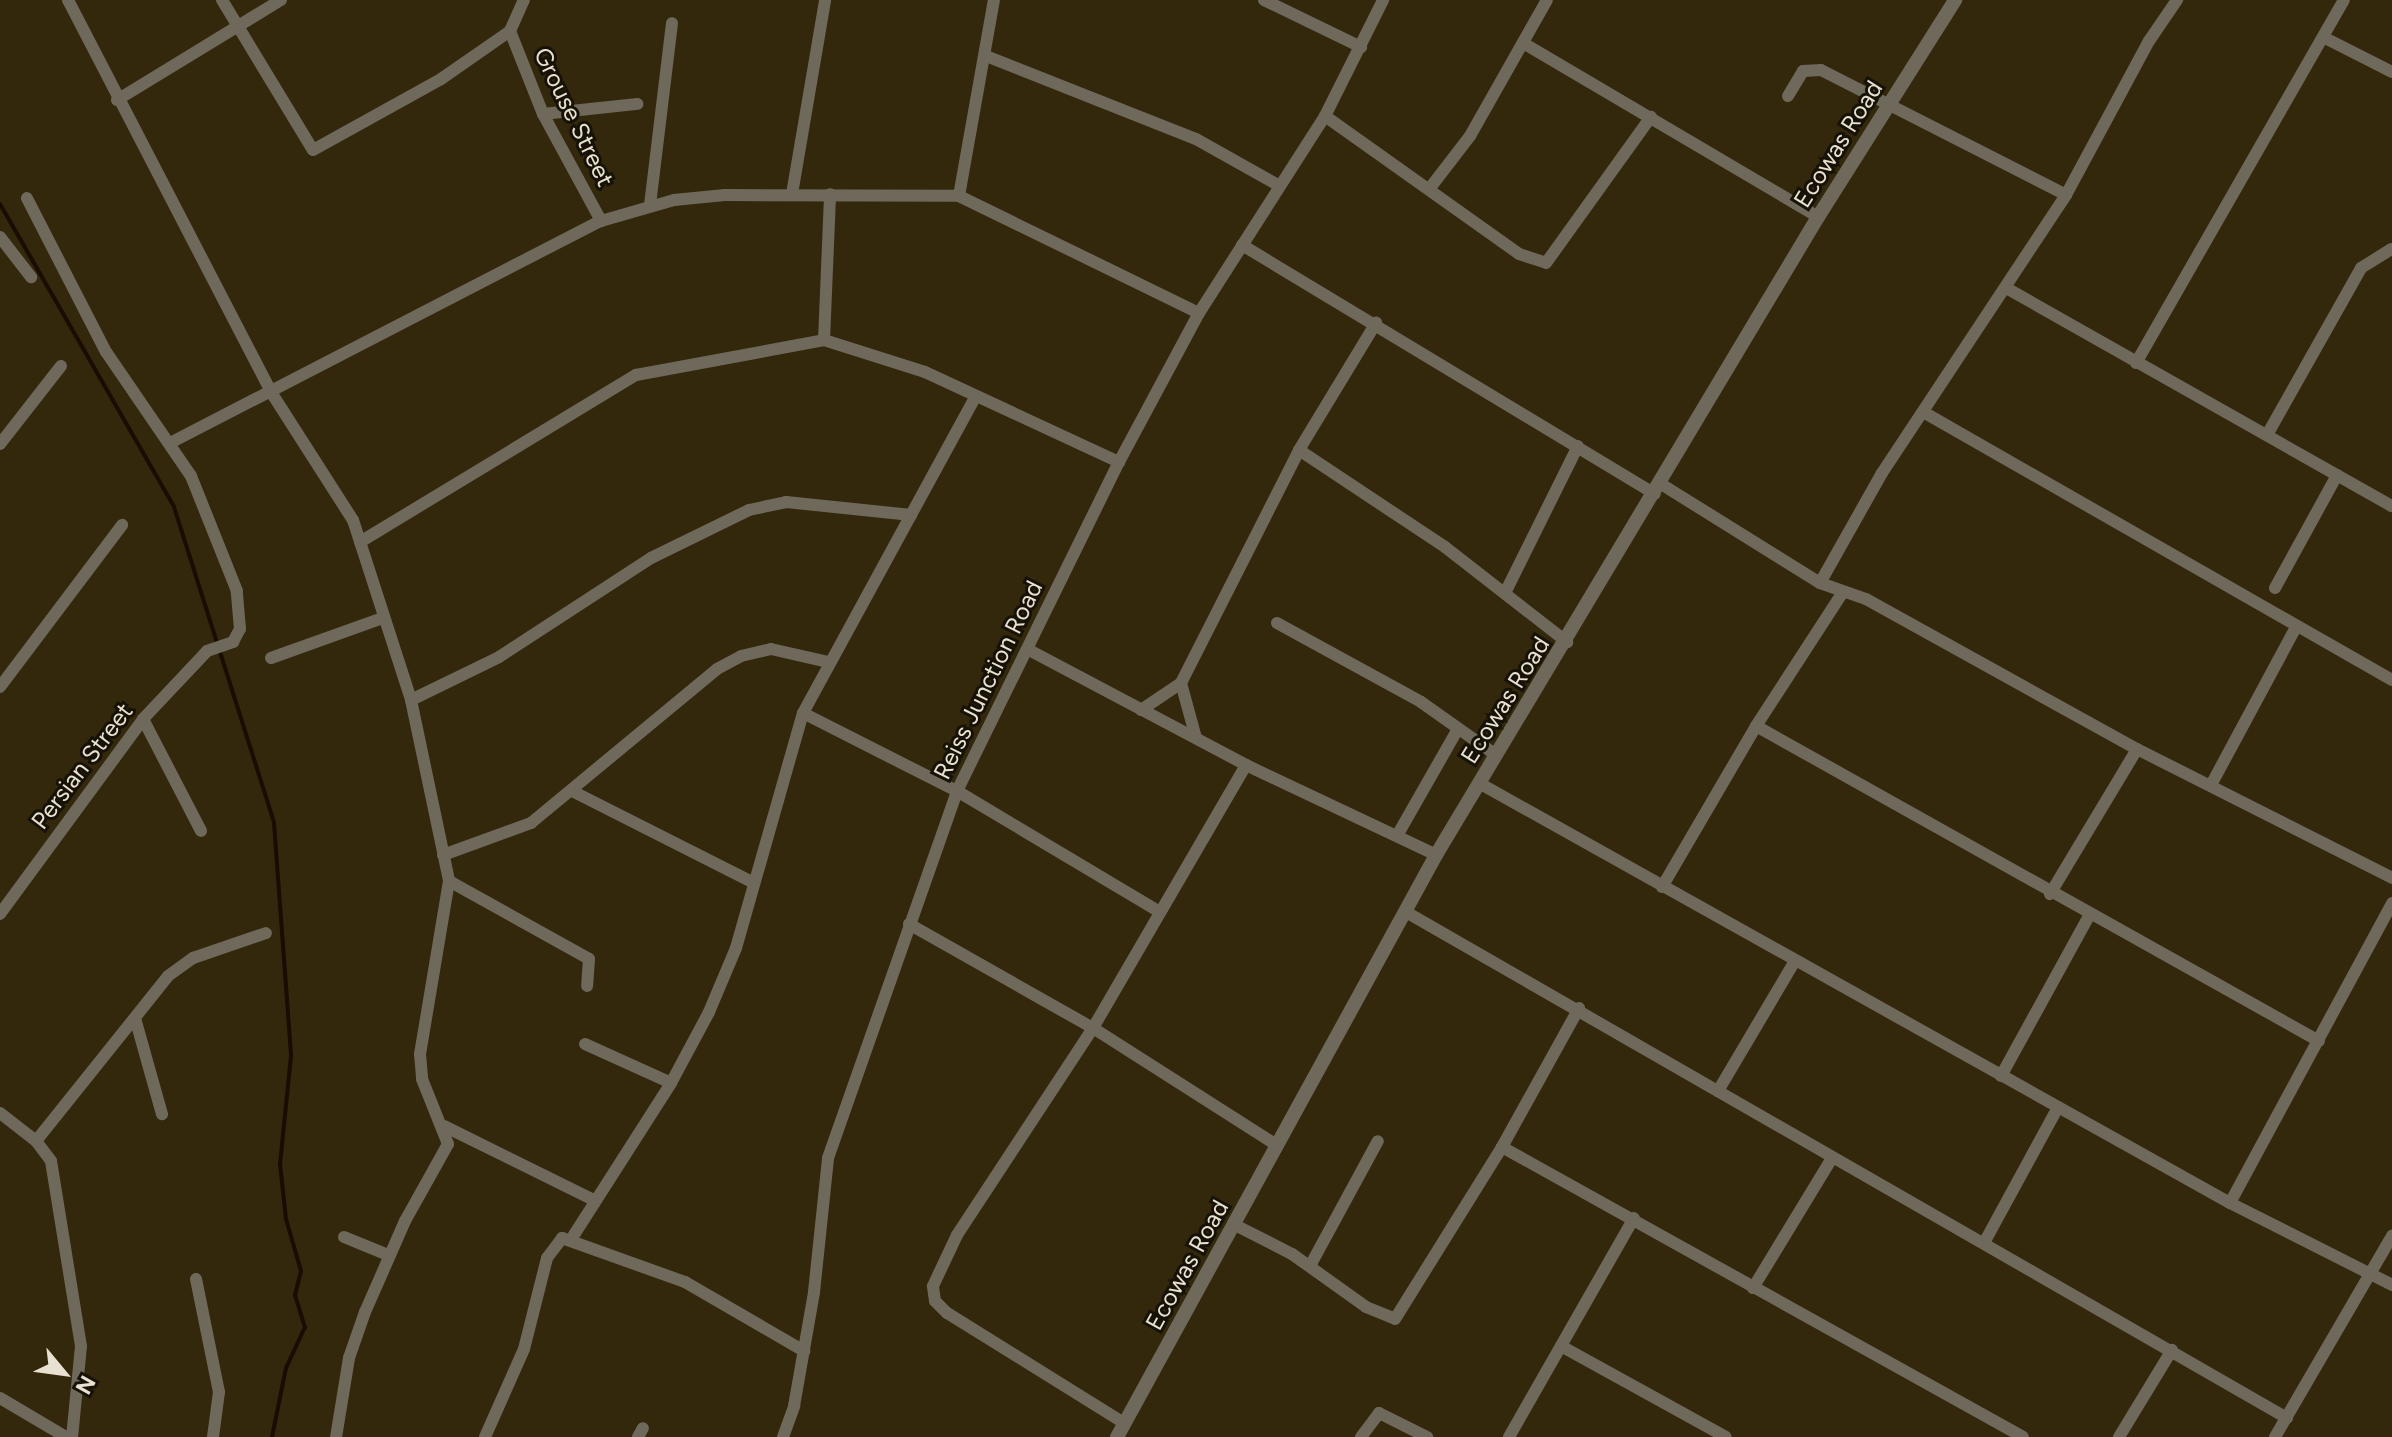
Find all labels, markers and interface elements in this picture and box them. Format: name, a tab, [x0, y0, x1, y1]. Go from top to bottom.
street label: Grouse Street	[528, 43, 620, 191]
street label: Ecowas Road	[1788, 75, 1888, 213]
street label: Reiss Junction Road	[927, 576, 1049, 784]
street label: Ecowas Road	[1455, 631, 1555, 769]
street label: Persian Street	[25, 697, 139, 835]
street label: Ecowas Road	[1140, 1195, 1234, 1335]
north arrow	[24, 1333, 104, 1413]
text: N	[69, 1371, 101, 1399]

